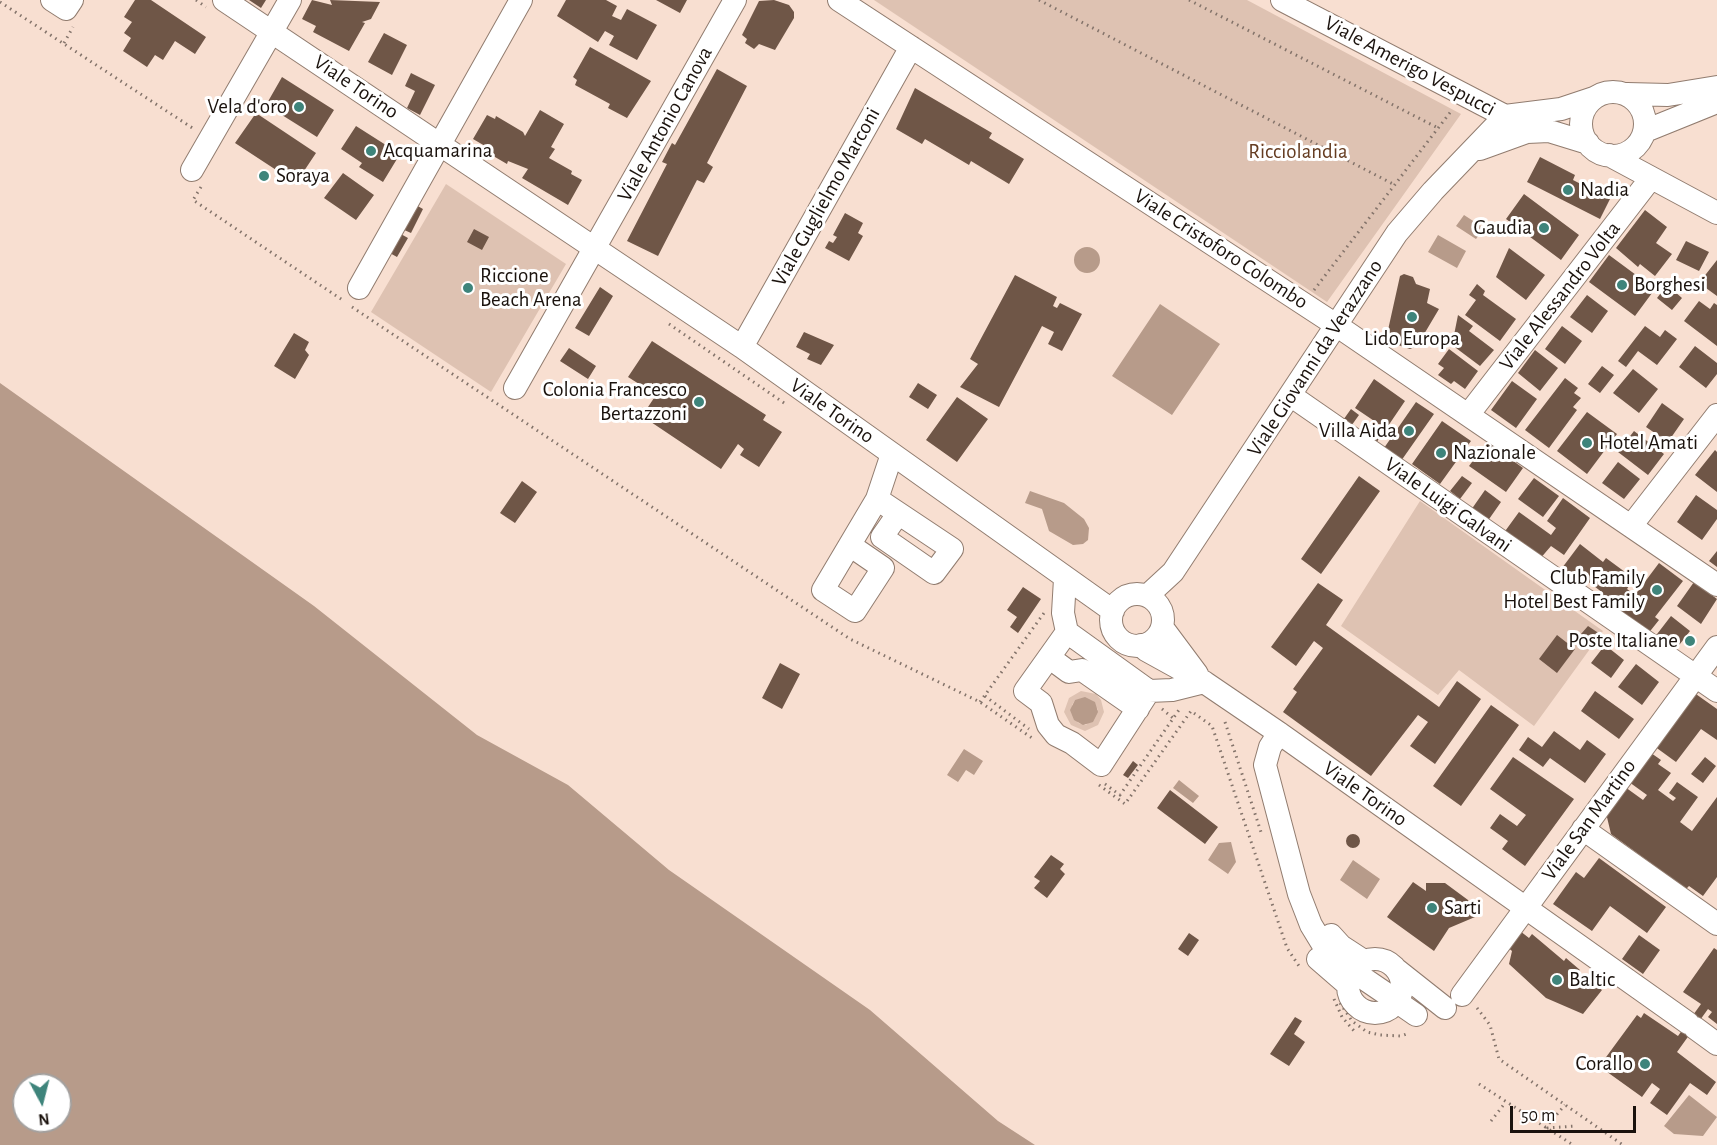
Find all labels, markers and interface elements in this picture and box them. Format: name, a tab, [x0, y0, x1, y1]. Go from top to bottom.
street label: Viale Amerigo Vespucci	[1320, 10, 1500, 122]
street label: Viale Antonio Canova	[612, 42, 718, 206]
street label: Viale Torino	[309, 49, 403, 125]
place label: Vela d'oro	[207, 94, 287, 120]
marker: Vela d'oro	[292, 100, 306, 114]
street label: Viale Guglielmo Marconi	[766, 103, 886, 291]
place label: Acquamarina	[383, 138, 492, 164]
park label: Ricciolandia	[1248, 139, 1348, 165]
marker: Acquamarina	[364, 144, 378, 158]
place label: Soraya	[276, 163, 330, 189]
marker: Soraya	[257, 169, 271, 183]
place label: Nadia	[1580, 177, 1629, 203]
street label: Viale Cristoforo Colombo	[1129, 183, 1313, 315]
marker: Nadia	[1561, 183, 1575, 197]
place label: Gaudia	[1474, 215, 1532, 241]
street label: Viale Alessandro Volta	[1494, 217, 1626, 375]
marker: Gaudia	[1537, 221, 1551, 235]
street label: Viale Giovanni da Verazzano	[1242, 255, 1388, 461]
place label: Riccione Beach Arena	[480, 263, 582, 313]
place label: Borghesi	[1634, 272, 1706, 298]
marker: Borghesi	[1615, 278, 1629, 292]
marker: Riccione Beach Arena	[461, 281, 475, 295]
marker: Lido Europa	[1405, 310, 1419, 324]
place label: Lido Europa	[1364, 326, 1460, 352]
street label: Viale Torino	[785, 373, 879, 449]
place label: Colonia Francesco Bertazzoni	[543, 377, 687, 427]
marker: Colonia Francesco Bertazzoni	[692, 395, 706, 409]
place label: Villa Aida	[1319, 418, 1397, 444]
marker: Villa Aida	[1402, 424, 1416, 438]
place label: Hotel Amati	[1599, 430, 1698, 456]
marker: Hotel Amati	[1580, 436, 1594, 450]
place label: Nazionale	[1453, 440, 1536, 466]
marker: Nazionale	[1434, 446, 1448, 460]
street label: Viale Luigi Galvani	[1380, 452, 1516, 558]
place label: Club Family Hotel Best Family	[1503, 565, 1645, 615]
marker: Club Family Hotel Best Family	[1650, 583, 1664, 597]
place label: Poste Italiane	[1568, 628, 1678, 654]
marker: Poste Italiane	[1683, 634, 1697, 648]
street label: Viale San Martino	[1537, 754, 1641, 886]
street label: Viale Torino	[1318, 756, 1412, 832]
place label: Sarti	[1444, 895, 1482, 921]
marker: Sarti	[1425, 901, 1439, 915]
place label: Baltic	[1569, 967, 1615, 993]
marker: Baltic	[1550, 973, 1564, 987]
place label: Corallo	[1575, 1051, 1633, 1077]
marker: Corallo	[1638, 1057, 1652, 1071]
north arrow	[12, 1073, 72, 1133]
scale bar	[1513, 1094, 1639, 1132]
text: 50 m	[1521, 1107, 1555, 1125]
text: N	[37, 1110, 50, 1127]

